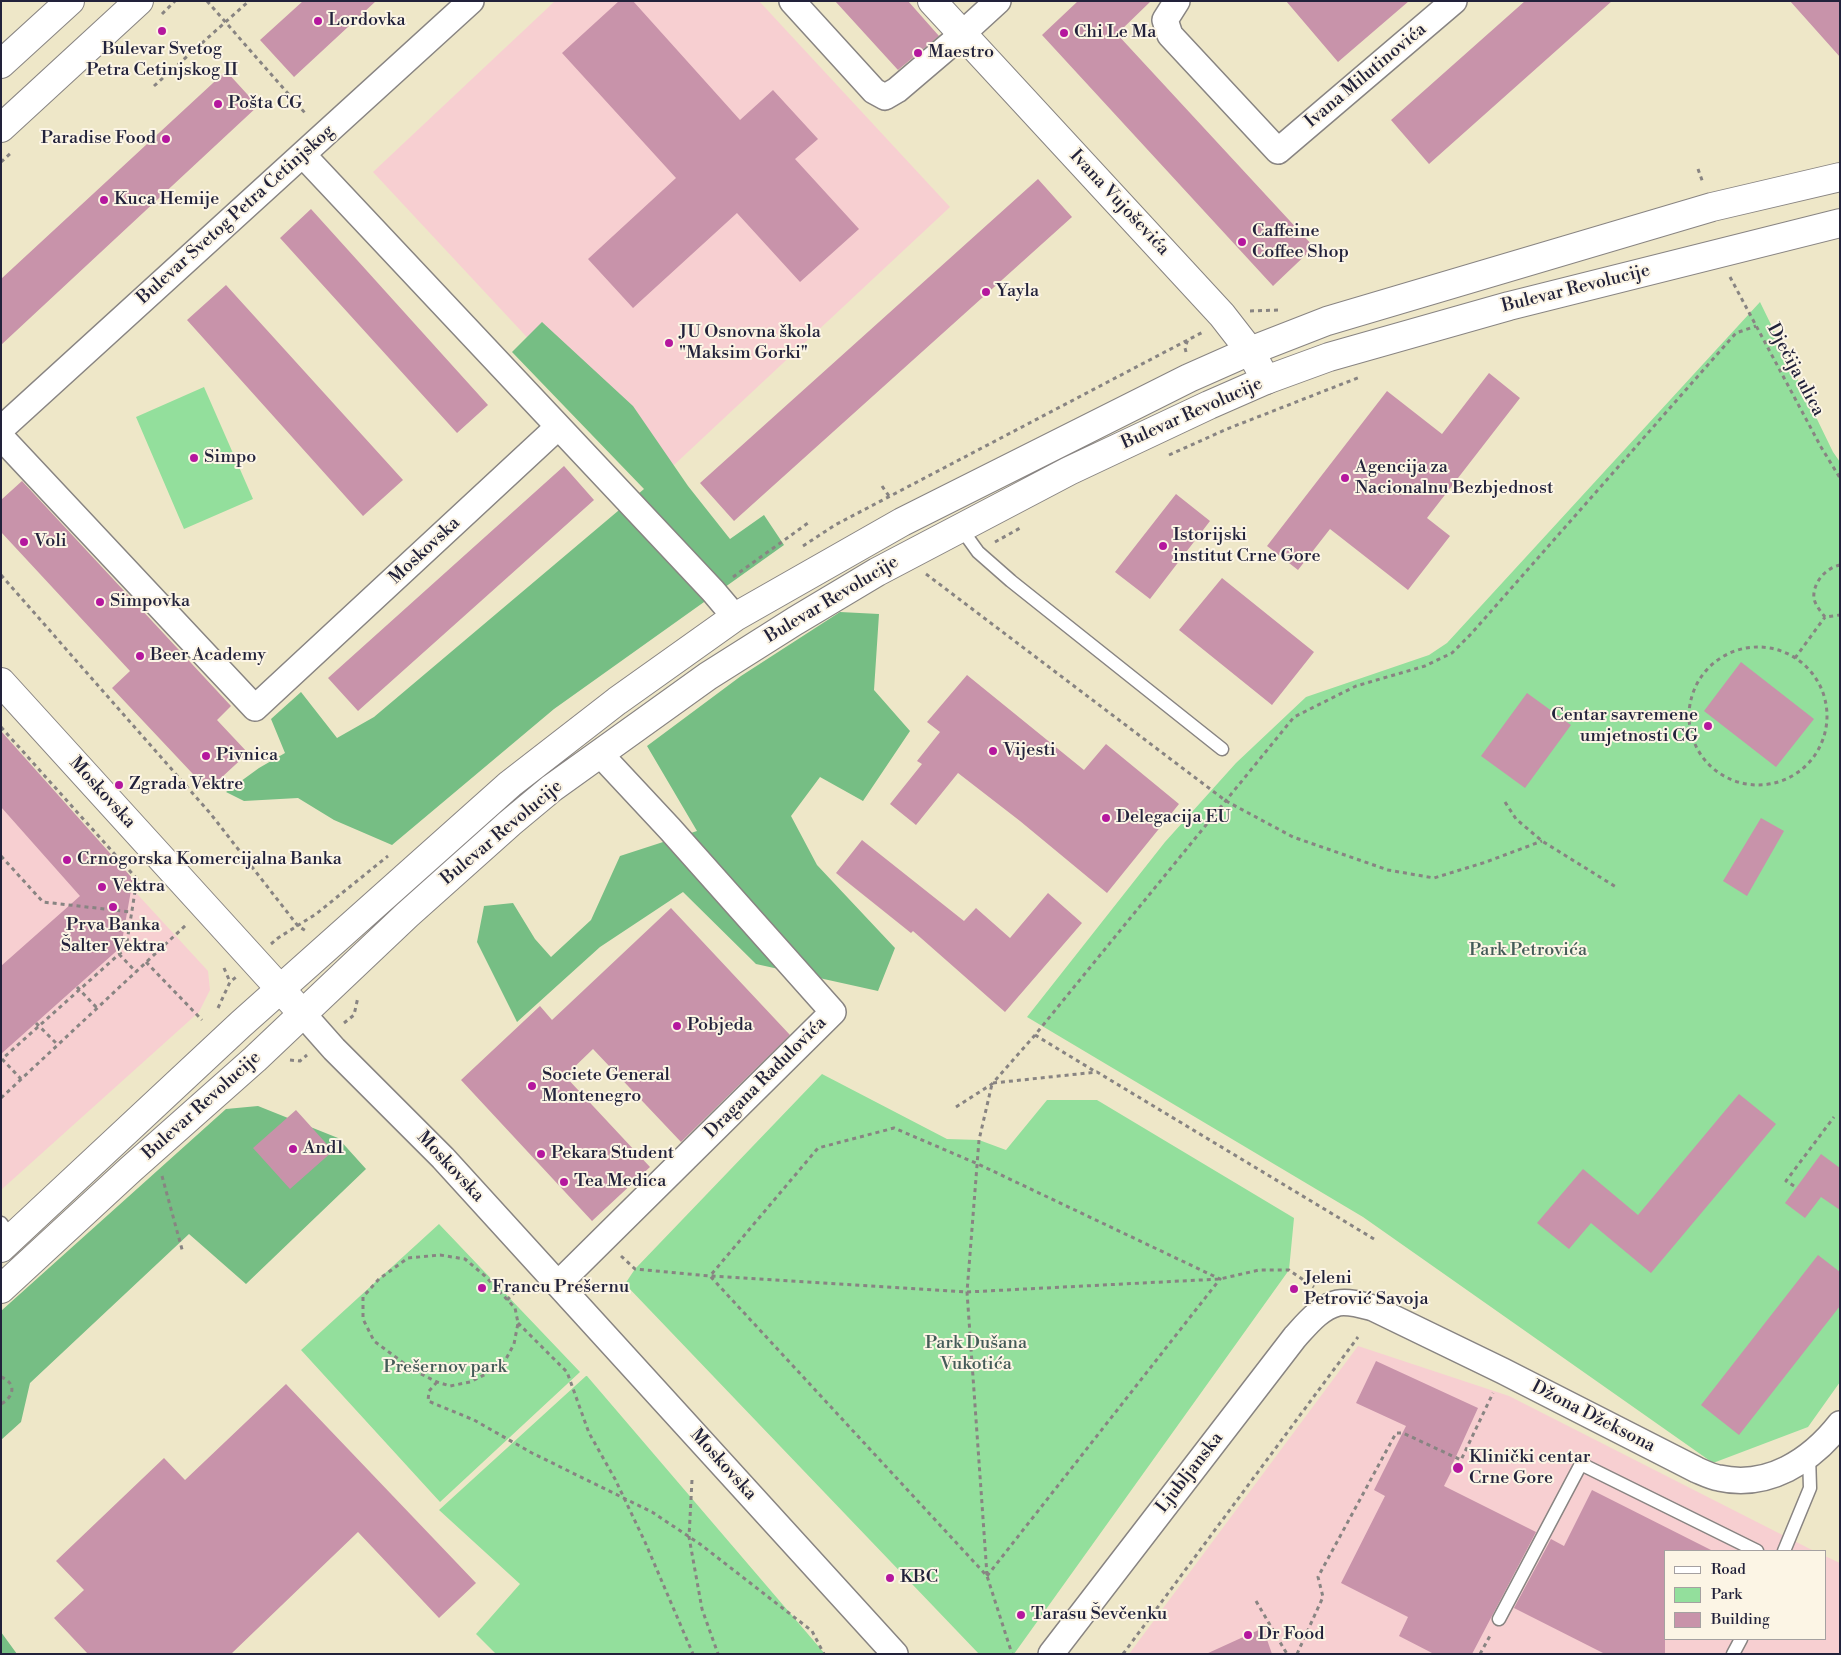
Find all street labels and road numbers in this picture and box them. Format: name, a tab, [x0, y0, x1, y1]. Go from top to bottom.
street label: Ivana Milutinovića	[1301, 19, 1431, 133]
street label: Bulevar Svetog Petra Cetinjskog	[133, 121, 339, 309]
street label: Ivana Vujoševića	[1065, 146, 1173, 260]
street label: Bulevar Revolucije	[1500, 260, 1652, 318]
street label: Dječija ulica	[1761, 320, 1829, 420]
street label: Bulevar Revolucije	[1118, 373, 1266, 455]
street label: Moskovska	[385, 513, 465, 589]
street label: Bulevar Revolucije	[761, 552, 903, 648]
street label: Moskovska	[64, 753, 140, 833]
street label: Bulevar Revolucije	[437, 776, 567, 890]
street label: Dragana Radulovića	[701, 1013, 831, 1143]
street label: Bulevar Revolucije	[138, 1047, 266, 1165]
street label: Moskovska	[412, 1127, 488, 1207]
street label: Džona Džeksona	[1528, 1377, 1658, 1457]
street label: Moskovska	[685, 1425, 761, 1505]
street label: Ljubljanska	[1152, 1428, 1228, 1518]

